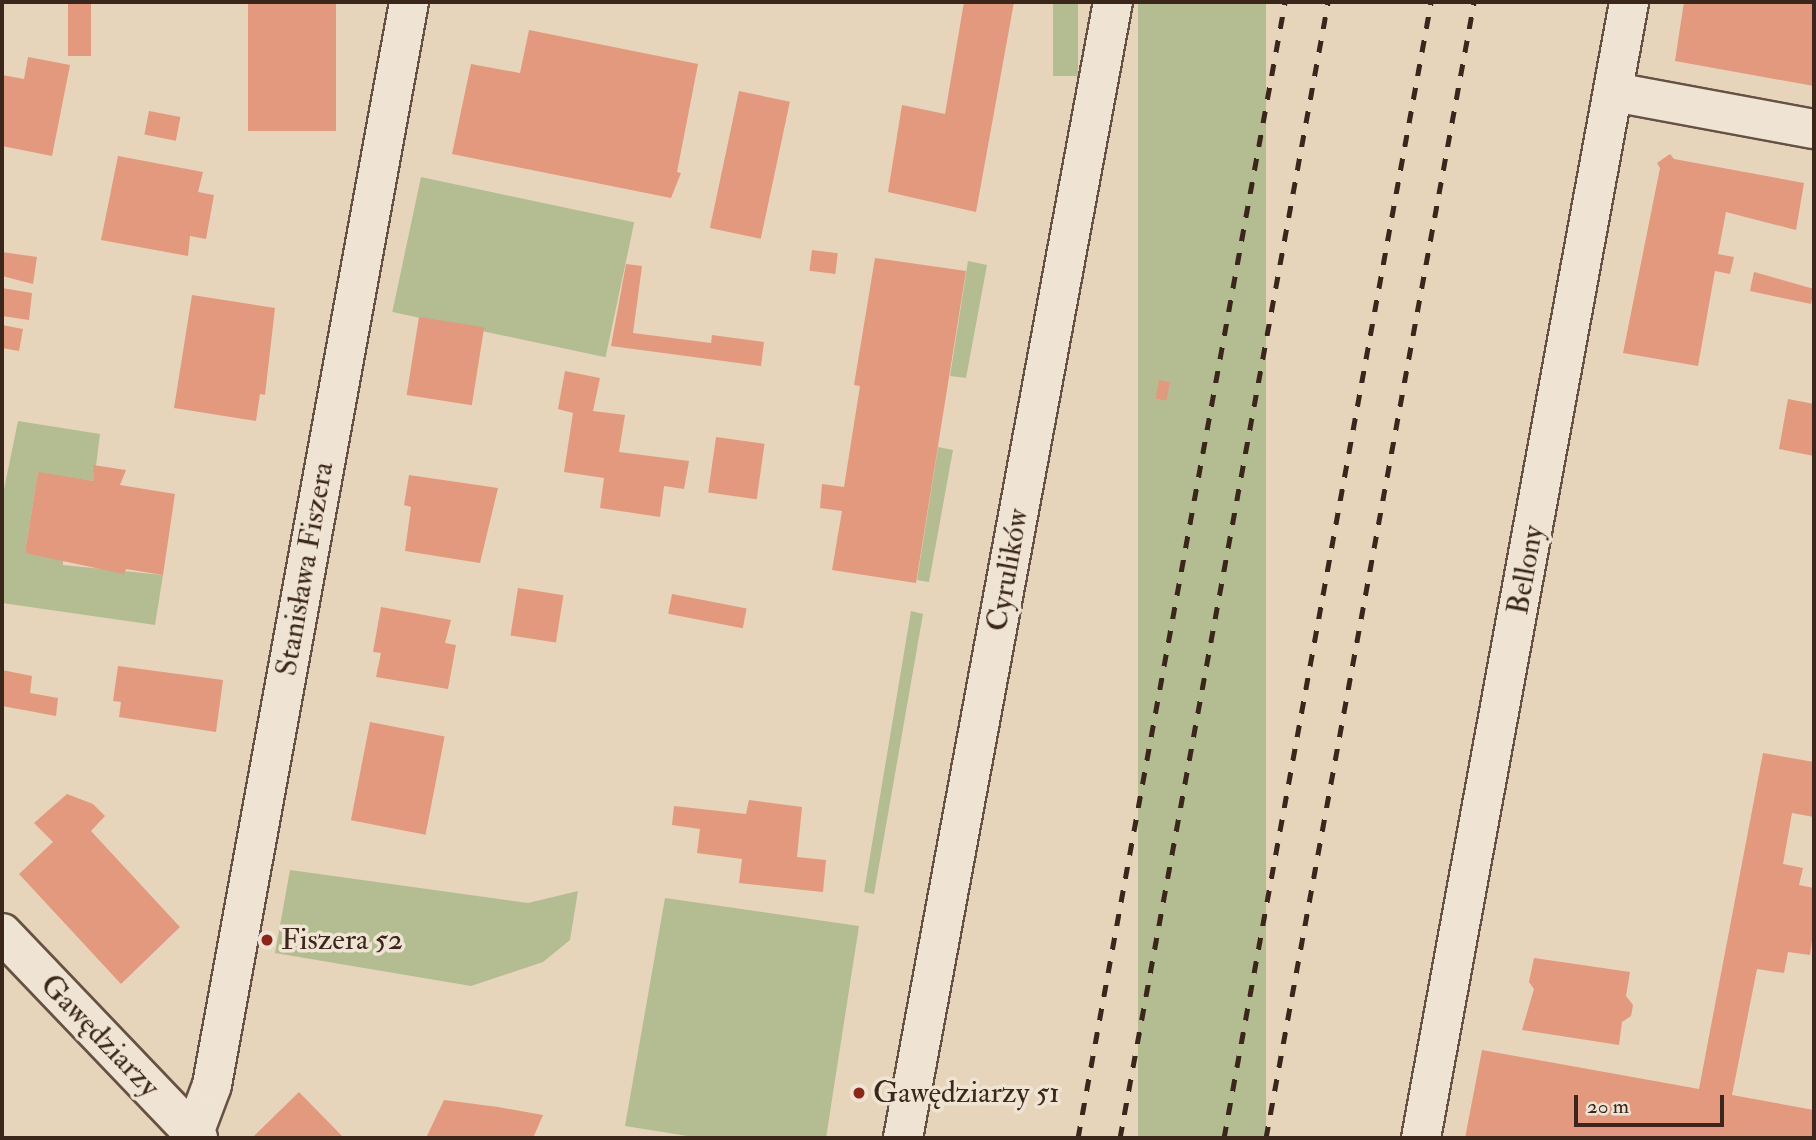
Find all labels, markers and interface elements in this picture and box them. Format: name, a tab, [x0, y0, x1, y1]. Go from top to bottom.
street label: Stanisława Fiszera	[268, 459, 342, 679]
street label: Cyrulików	[980, 506, 1036, 634]
street label: Bellony	[1500, 522, 1552, 618]
place label: Fiszera 52	[281, 922, 403, 958]
marker: Fiszera 52	[259, 932, 275, 948]
street label: Gawędziarzy	[33, 967, 167, 1105]
place label: Gawędziarzy 51	[873, 1075, 1060, 1111]
scale bar	[1578, 1080, 1728, 1124]
marker: Gawędziarzy 51	[851, 1085, 867, 1101]
text: 20 m	[1587, 1093, 1629, 1120]

